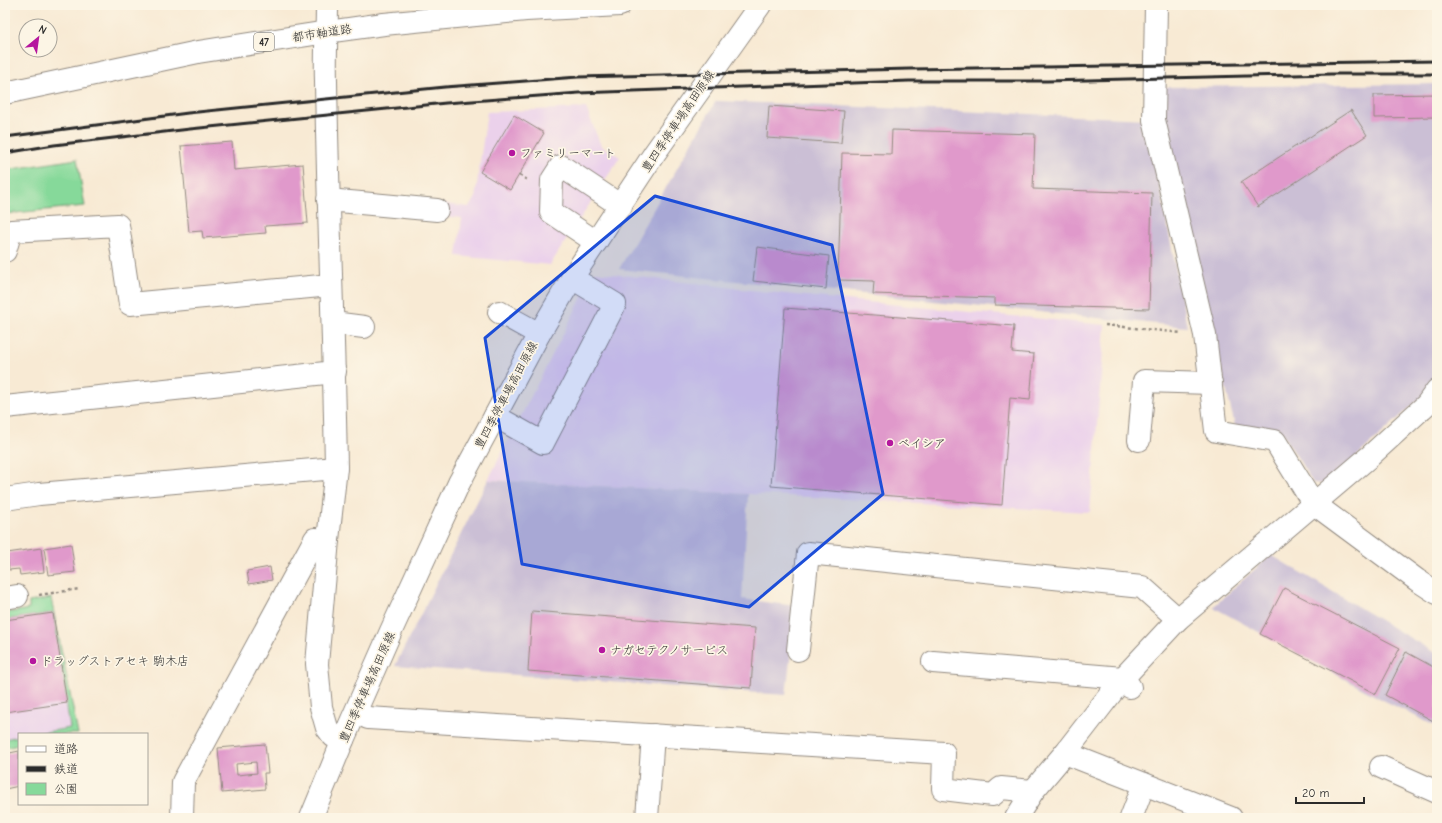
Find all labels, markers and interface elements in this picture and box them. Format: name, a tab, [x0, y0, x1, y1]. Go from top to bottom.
north arrow	[18, 18, 58, 58]
street label: 都市軸道路	[291, 21, 353, 45]
text: N	[36, 22, 49, 37]
road number: 47	[254, 33, 274, 51]
street label: 豊四季停車場高田原線	[639, 67, 717, 175]
place label: ファミリーマート	[520, 146, 616, 160]
marker: ファミリーマート	[507, 148, 517, 158]
street label: 豊四季停車場高田原線	[472, 339, 540, 451]
place label: ベイシア	[898, 436, 946, 450]
marker: ベイシア	[885, 438, 895, 448]
street label: 豊四季停車場高田原線	[336, 629, 398, 745]
place label: ナガセテクノサービス	[610, 643, 728, 657]
marker: ナガセテクノサービス	[597, 645, 607, 655]
place label: ドラッグストアセキ 駒木店	[41, 654, 189, 668]
marker: ドラッグストアセキ 駒木店	[28, 656, 38, 666]
legend	[18, 733, 148, 805]
text: 道路	[54, 742, 78, 756]
text: 鉄道	[54, 762, 78, 776]
scale bar	[1296, 779, 1364, 805]
text: 公園	[54, 782, 78, 796]
text: 20 m	[1302, 786, 1330, 800]

